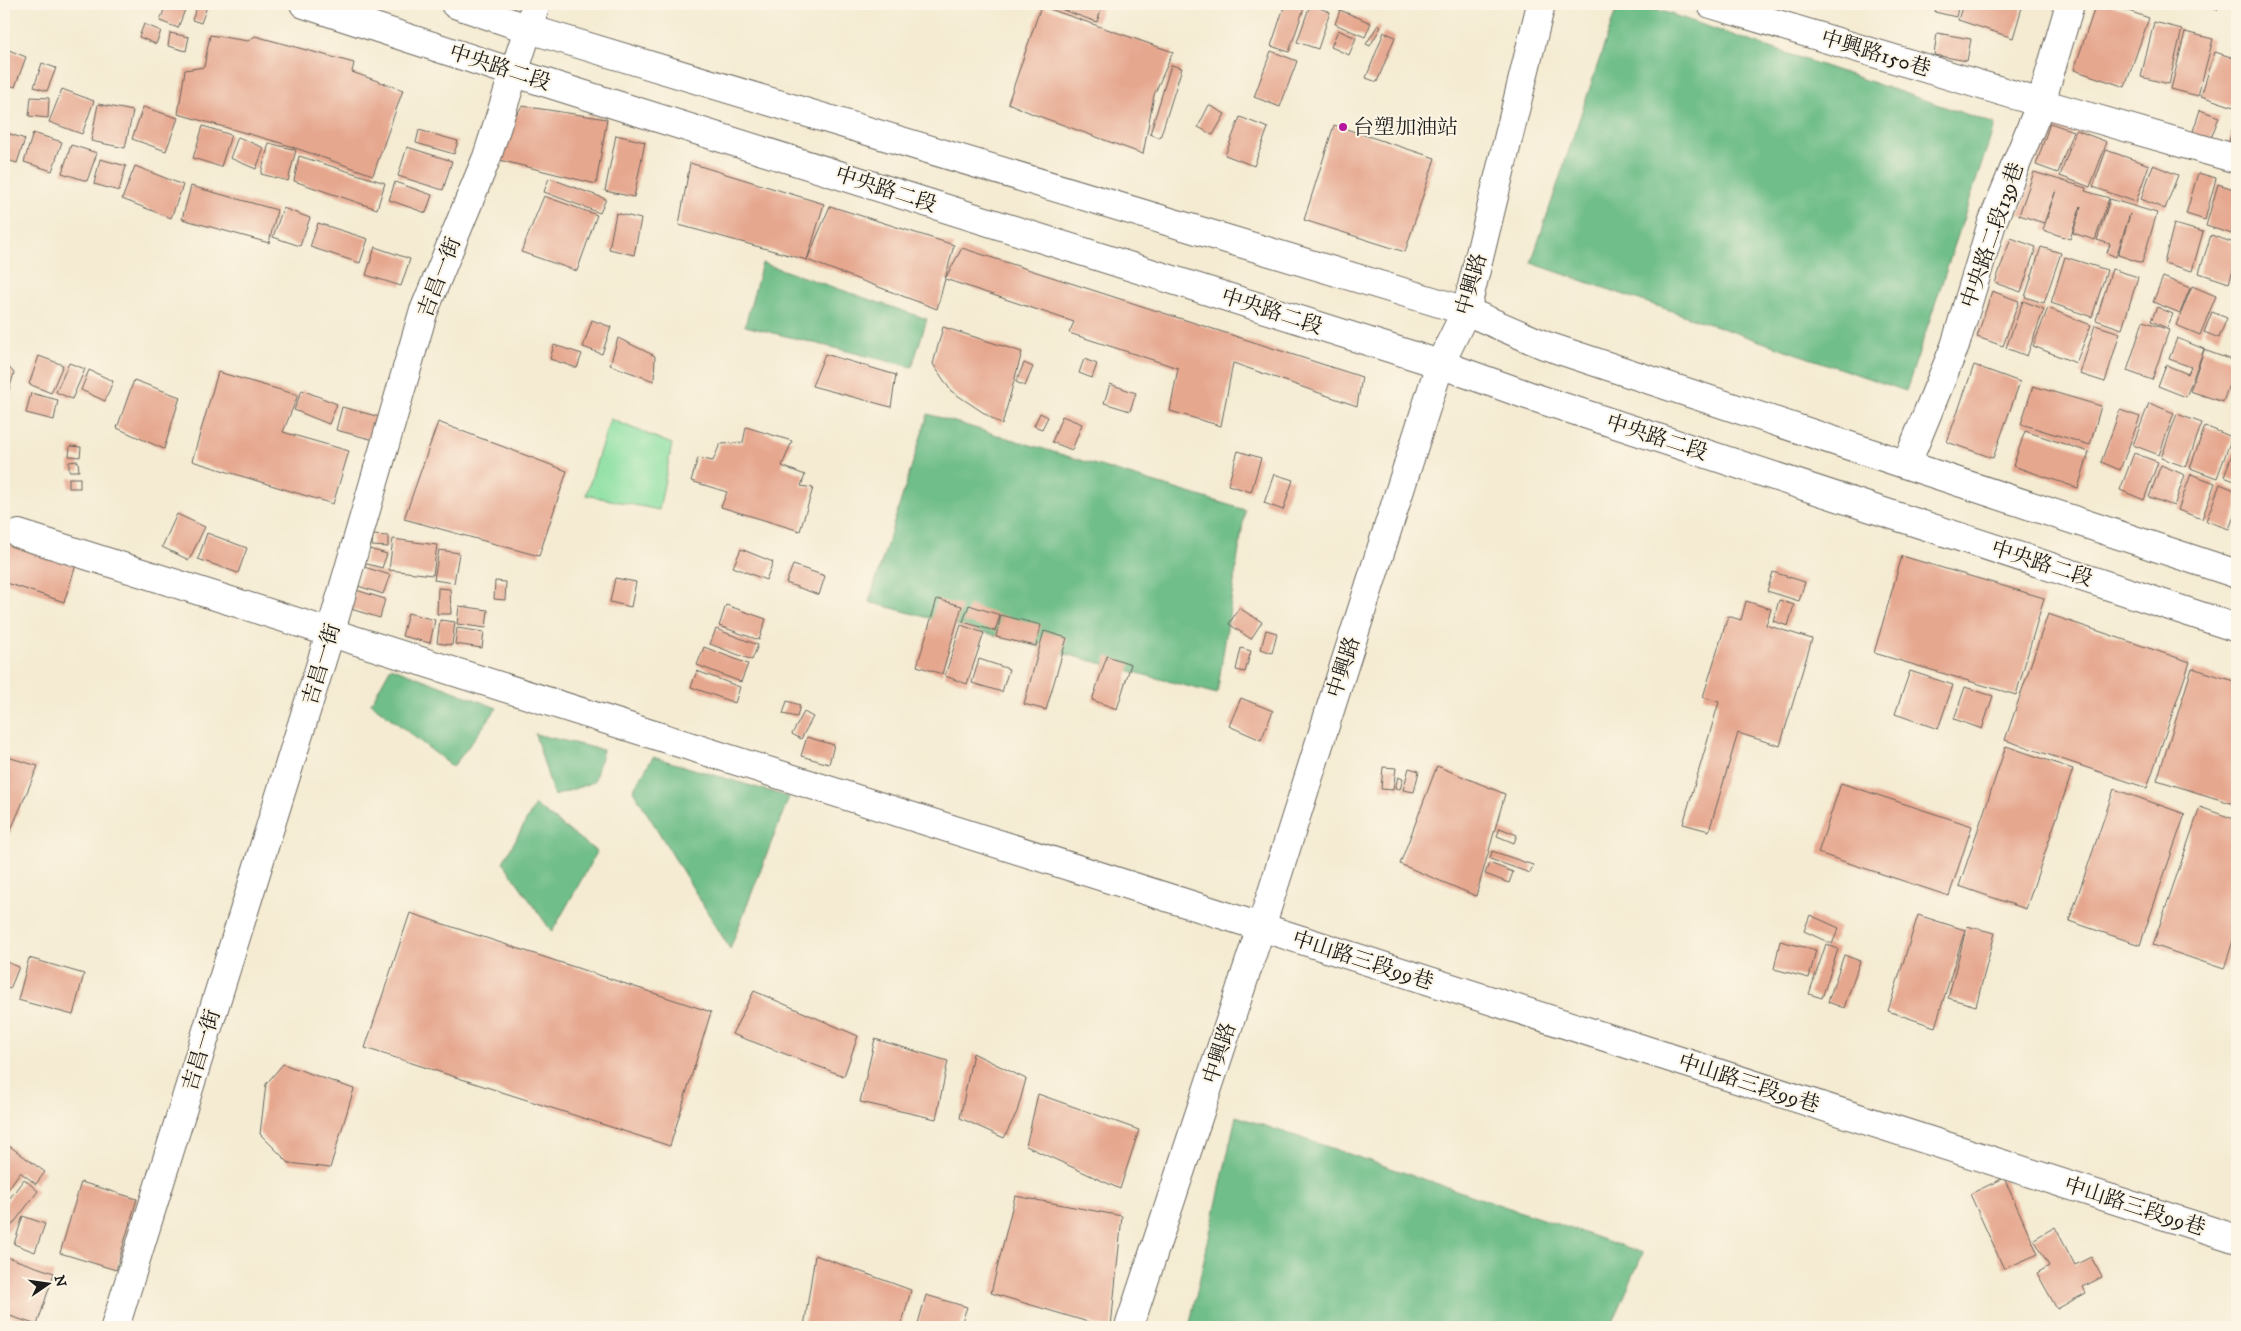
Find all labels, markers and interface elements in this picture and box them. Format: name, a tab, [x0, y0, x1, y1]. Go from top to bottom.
street label: 中興路150巷	[1818, 25, 1934, 83]
street label: 中央路二段	[446, 39, 554, 97]
place label: 台塑加油站	[1353, 115, 1458, 141]
marker: 台塑加油站	[1337, 121, 1349, 133]
street label: 中央路二段139巷	[1956, 159, 2030, 311]
street label: 中央路二段	[832, 161, 940, 219]
street label: 吉昌一街	[413, 233, 467, 321]
street label: 中興路	[1451, 250, 1493, 318]
street label: 中央路二段	[1218, 283, 1326, 341]
street label: 中央路二段	[1603, 409, 1711, 467]
street label: 中央路二段	[1988, 535, 2096, 593]
street label: 吉昌一街	[297, 620, 347, 708]
street label: 中興路	[1322, 633, 1366, 701]
street label: 中山路三段99巷	[1289, 926, 1437, 996]
street label: 吉昌一街	[177, 1006, 227, 1094]
street label: 中興路	[1198, 1019, 1242, 1087]
street label: 中山路三段99巷	[1675, 1049, 1823, 1119]
street label: 中山路三段99巷	[2061, 1172, 2209, 1242]
north arrow	[22, 1258, 72, 1308]
text: N	[50, 1274, 70, 1289]

